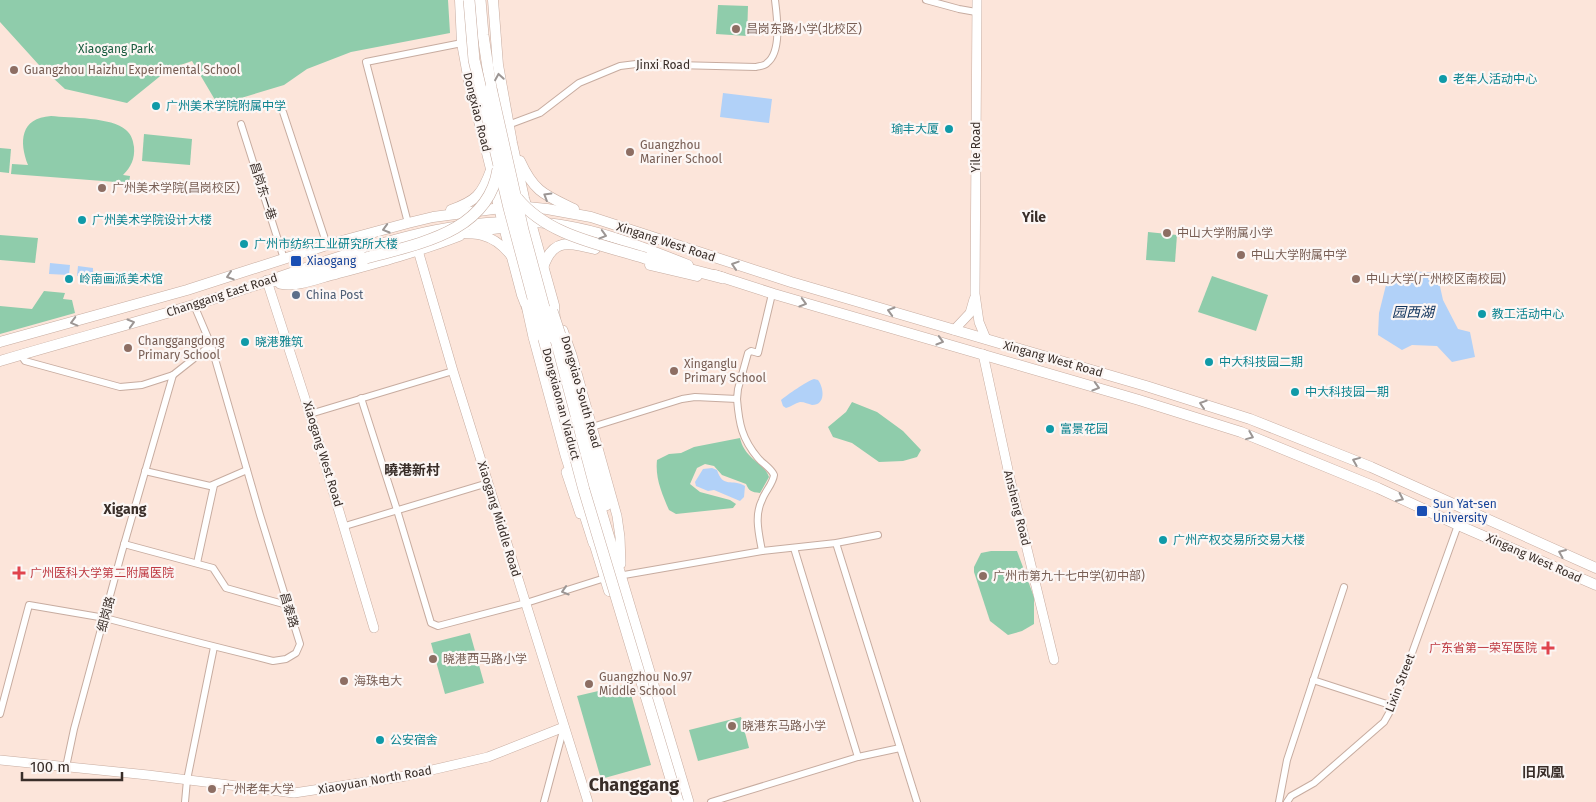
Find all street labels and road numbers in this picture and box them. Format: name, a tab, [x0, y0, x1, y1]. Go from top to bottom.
street label: Jinxi Road	[636, 58, 690, 72]
street label: Dongxiao Road	[460, 71, 494, 153]
street label: Yile Road	[969, 122, 983, 172]
street label: 昌岗东一巷	[247, 160, 279, 222]
street label: Xingang West Road	[615, 219, 717, 265]
street label: Changgang East Road	[165, 270, 279, 320]
street label: Dongxiao South Road	[558, 334, 604, 450]
street label: Xingang West Road	[1002, 338, 1104, 380]
street label: Dongxiaonan Viaduct	[539, 346, 583, 462]
street label: Xiaogang West Road	[300, 400, 346, 508]
street label: Xiaogang Middle Road	[475, 459, 523, 579]
street label: Ansheng Road	[1001, 469, 1033, 547]
street label: Xingang West Road	[1484, 531, 1584, 585]
street label: 昌泰路	[277, 591, 301, 629]
street label: 细岗路	[95, 595, 117, 633]
street label: Lixin Street	[1382, 651, 1418, 714]
street label: Xiaoyuan North Road	[317, 763, 433, 797]

